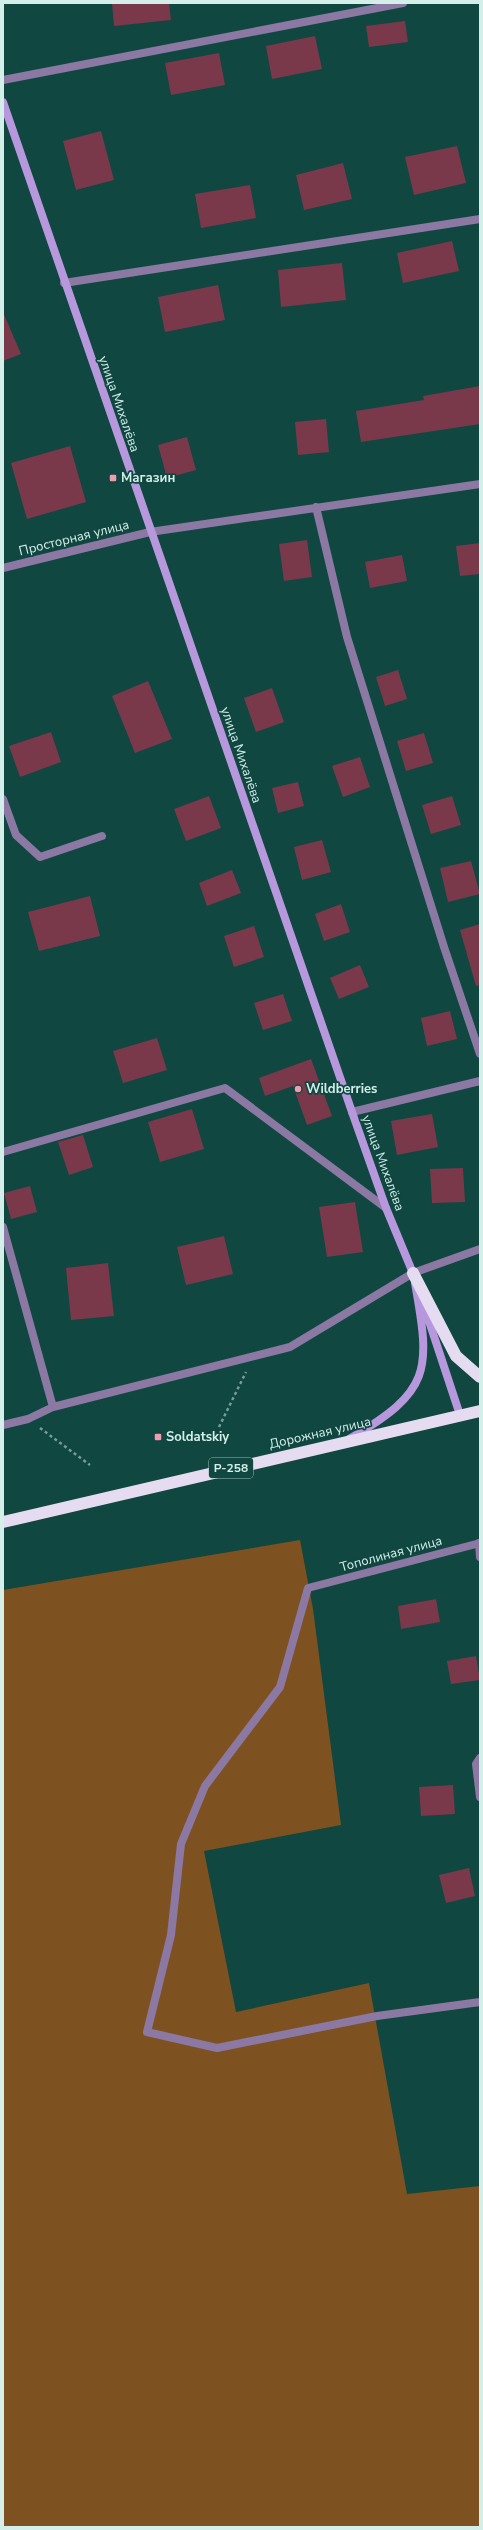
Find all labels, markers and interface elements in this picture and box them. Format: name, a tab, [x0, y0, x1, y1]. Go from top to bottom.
street label: улица Михалёва	[94, 353, 144, 455]
place label: Магазин	[121, 469, 175, 487]
marker: Магазин	[108, 473, 118, 483]
street label: Просторная улица	[17, 516, 131, 560]
street label: улица Михалёва	[216, 704, 266, 806]
place label: Wildberries	[306, 1080, 377, 1098]
marker: Wildberries	[293, 1084, 303, 1094]
street label: улица Михалёва	[357, 1113, 409, 1213]
street label: Дорожная улица	[267, 1413, 373, 1453]
place label: Soldatskiy	[166, 1428, 229, 1446]
marker: Soldatskiy	[153, 1432, 163, 1442]
road number: Р-258	[209, 1458, 253, 1478]
street label: Тополиная улица	[338, 1532, 444, 1576]

